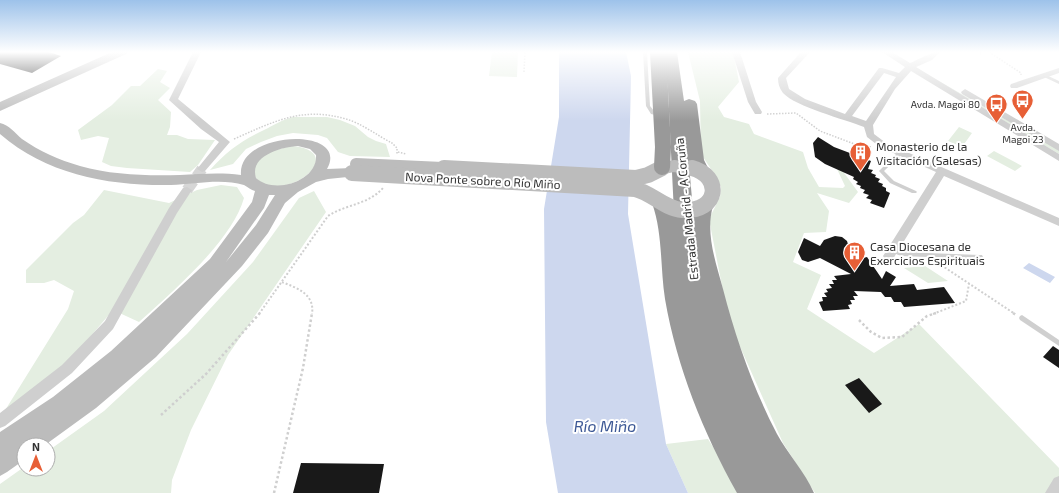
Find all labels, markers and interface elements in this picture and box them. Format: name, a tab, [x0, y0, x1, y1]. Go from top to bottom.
bus stop icon: Avda. Magoi 23	[1010, 88, 1036, 121]
bus stop icon: Avda. Magoi 80	[983, 91, 1009, 124]
place label: Avda. Magoi 80	[911, 98, 980, 110]
place label: Avda. Magoi 23	[1002, 121, 1044, 145]
street label: Estrada Madrid - A Coruña	[672, 137, 700, 281]
place label: Monasterio de la Visitación (Salesas)	[876, 139, 982, 167]
building icon: Monasterio de la Visitación (Salesas)	[848, 140, 874, 173]
street label: Nova Ponte sobre o Río Miño	[405, 169, 561, 191]
place label: Casa Diocesana de Exercicios Espirituais	[870, 239, 985, 267]
building icon: Casa Diocesana de Exercicios Espirituais	[842, 240, 868, 273]
water label: Río Miño	[574, 416, 636, 435]
north arrow	[16, 437, 56, 477]
text: N	[32, 440, 40, 453]

